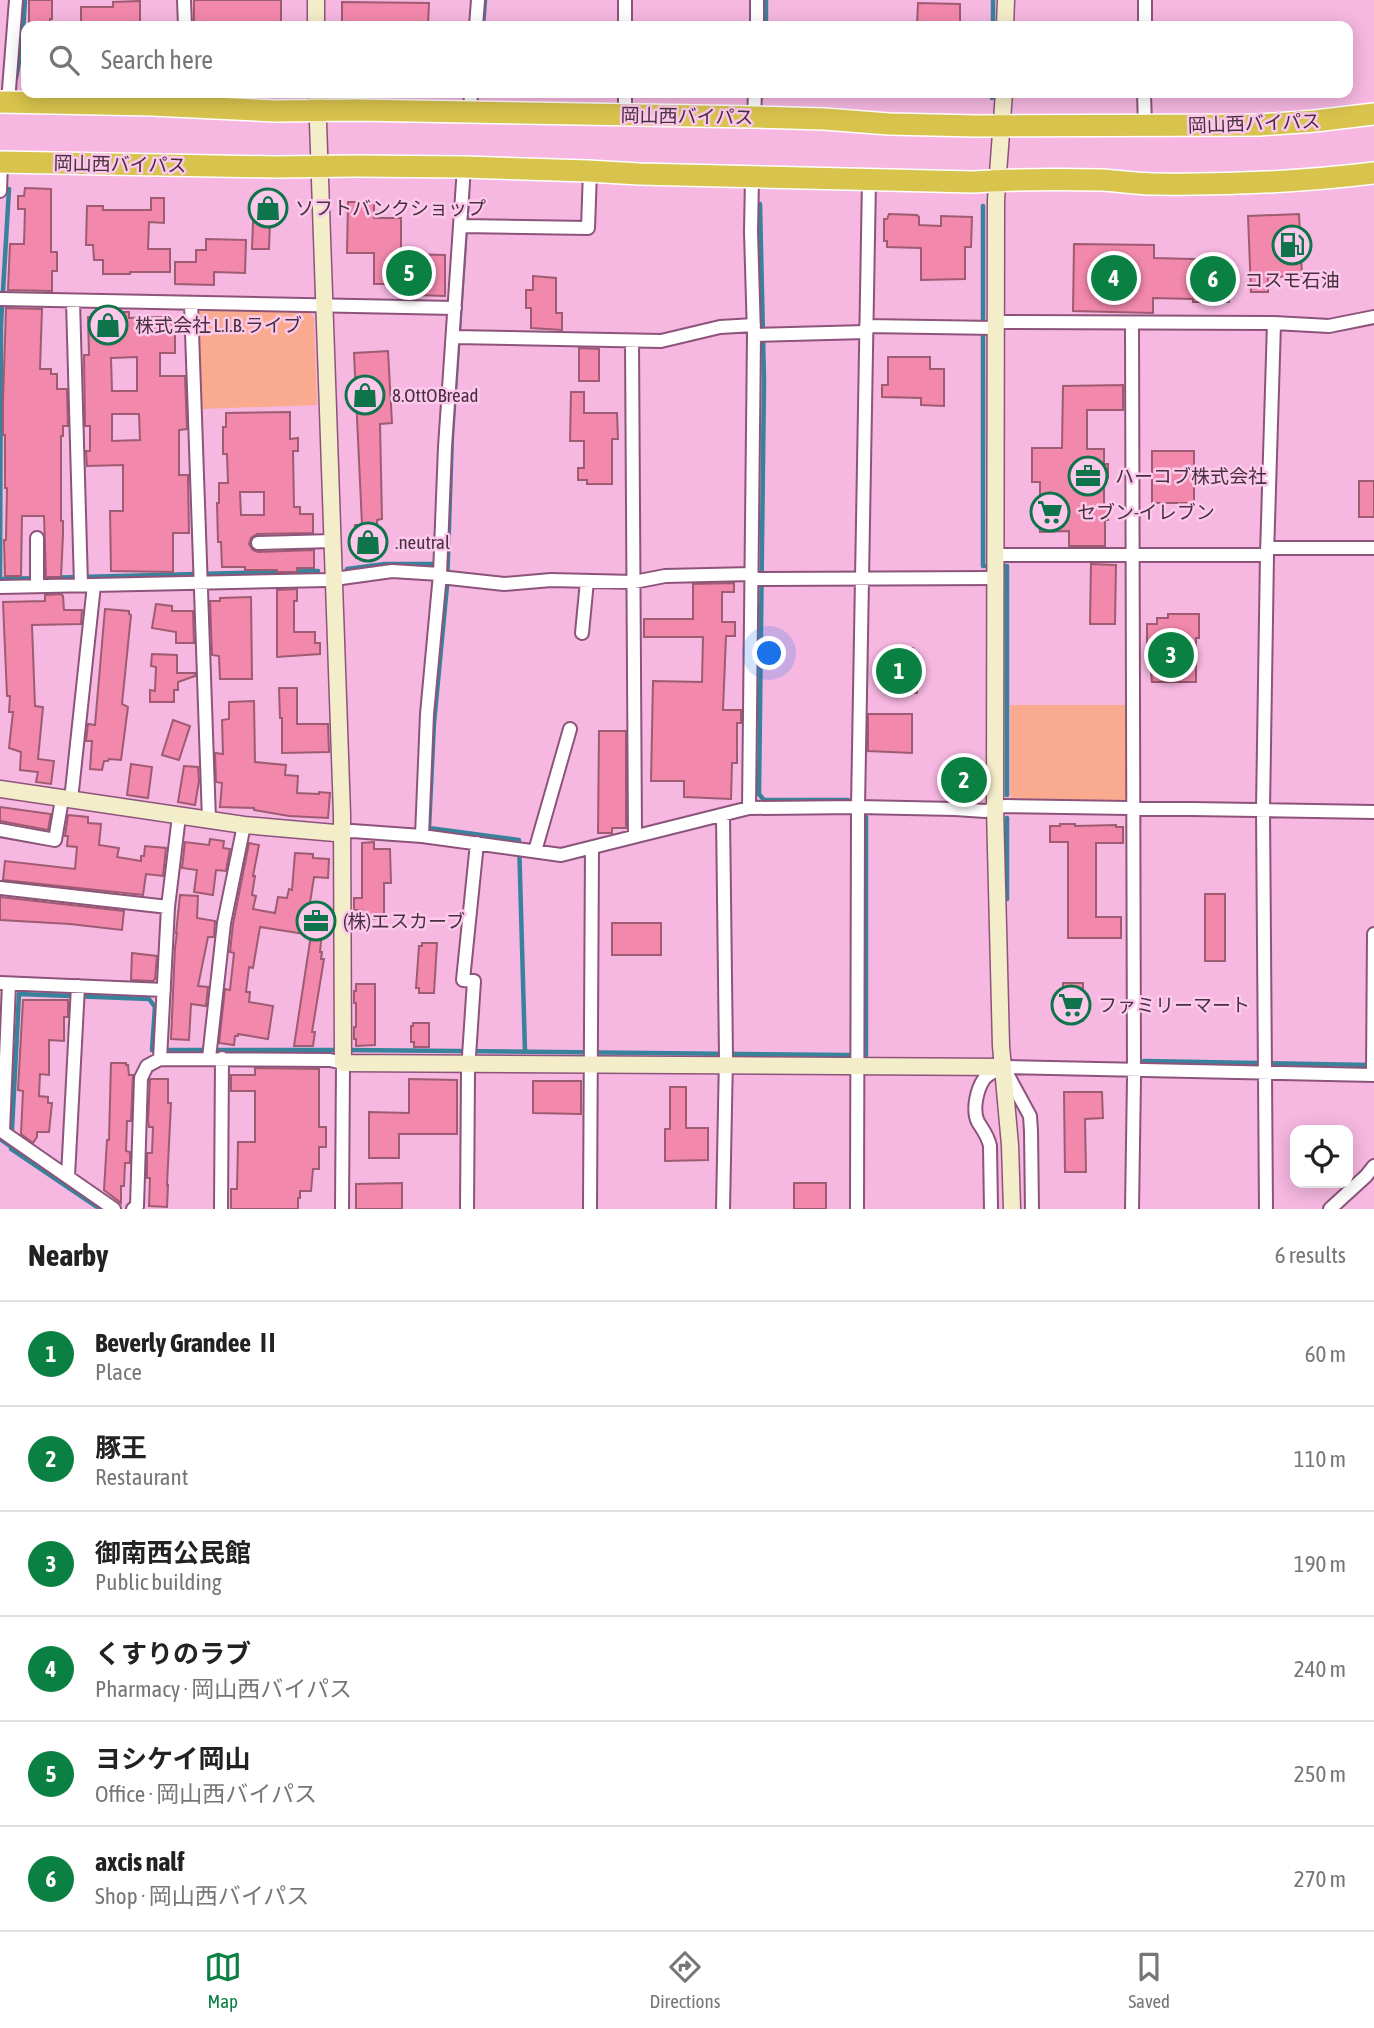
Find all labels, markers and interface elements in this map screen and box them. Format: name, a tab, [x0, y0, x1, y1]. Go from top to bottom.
search box	[21, 21, 1353, 98]
icon: search	[45, 41, 83, 79]
text: Search here	[101, 45, 213, 75]
street label: 岡山西バイパス	[621, 104, 753, 128]
street label: 岡山西バイパス	[1187, 110, 1321, 136]
street label: 岡山西バイパス	[54, 152, 186, 176]
shop icon: ソフトバンクショップ	[247, 187, 289, 229]
place label: ソフトバンクショップ	[295, 197, 486, 219]
fuel station icon: コスモ石油	[1271, 224, 1313, 266]
pin: 5	[386, 247, 432, 299]
pin: 4	[1091, 252, 1137, 304]
pin: 6	[1190, 253, 1236, 305]
place label: コスモ石油	[1244, 269, 1340, 291]
shop icon: 株式会社 L.I.B.ライブ	[87, 304, 129, 346]
place label: 株式会社 L.I.B.ライブ	[135, 314, 302, 336]
shop icon: 8.OttOBread	[344, 374, 386, 416]
place label: 8.OttOBread	[392, 384, 479, 406]
office icon: ハーコブ株式会社	[1067, 455, 1109, 497]
place label: ハーコブ株式会社	[1115, 465, 1267, 487]
supermarket icon: セブン-イレブン	[1029, 491, 1071, 533]
place label: セブン-イレブン	[1077, 501, 1215, 523]
shop icon: .neutral	[347, 521, 389, 563]
place label: .neutral	[395, 531, 450, 553]
pin: 3	[1148, 629, 1194, 681]
your location	[752, 636, 786, 670]
pin: 1	[876, 645, 922, 697]
pin: 2	[941, 754, 987, 806]
office icon: (株)エスカーブ	[295, 900, 337, 942]
place label: (株)エスカーブ	[343, 910, 465, 932]
supermarket icon: ファミリーマート	[1050, 984, 1092, 1026]
place label: ファミリーマート	[1098, 994, 1250, 1016]
map controls	[1290, 1125, 1353, 1188]
button: locate	[1290, 1125, 1353, 1188]
text: Nearby	[28, 1238, 108, 1272]
text: 6 results	[1275, 1242, 1346, 1268]
text: Beverly Grandee Ⅱ	[95, 1328, 281, 1358]
text: 1	[46, 1341, 56, 1367]
text: 60 m	[1305, 1341, 1346, 1367]
text: Place	[95, 1359, 142, 1385]
text: 豚王	[95, 1433, 147, 1463]
text: 2	[46, 1446, 56, 1472]
text: 110 m	[1294, 1446, 1346, 1472]
text: Restaurant	[95, 1464, 188, 1490]
text: 御南西公民館	[95, 1538, 251, 1568]
text: 3	[46, 1551, 56, 1577]
text: 190 m	[1294, 1551, 1346, 1577]
text: Public building	[95, 1569, 222, 1595]
text: くすりのラブ	[95, 1639, 251, 1669]
text: 4	[46, 1656, 56, 1682]
text: 240 m	[1294, 1656, 1346, 1682]
text: Pharmacy · 岡山西バイパス	[95, 1676, 352, 1702]
text: ヨシケイ岡山	[95, 1744, 250, 1774]
text: 5	[46, 1761, 56, 1787]
text: 250 m	[1294, 1761, 1346, 1787]
text: Office · 岡山西バイパス	[95, 1781, 317, 1807]
text: axcis nalf	[95, 1847, 184, 1877]
text: 6	[46, 1866, 56, 1892]
text: 270 m	[1294, 1866, 1346, 1892]
text: Shop · 岡山西バイパス	[95, 1883, 309, 1909]
tab: Map	[204, 1948, 242, 2012]
tab: Directions	[650, 1948, 720, 2012]
tab: Saved	[1128, 1948, 1170, 2012]

